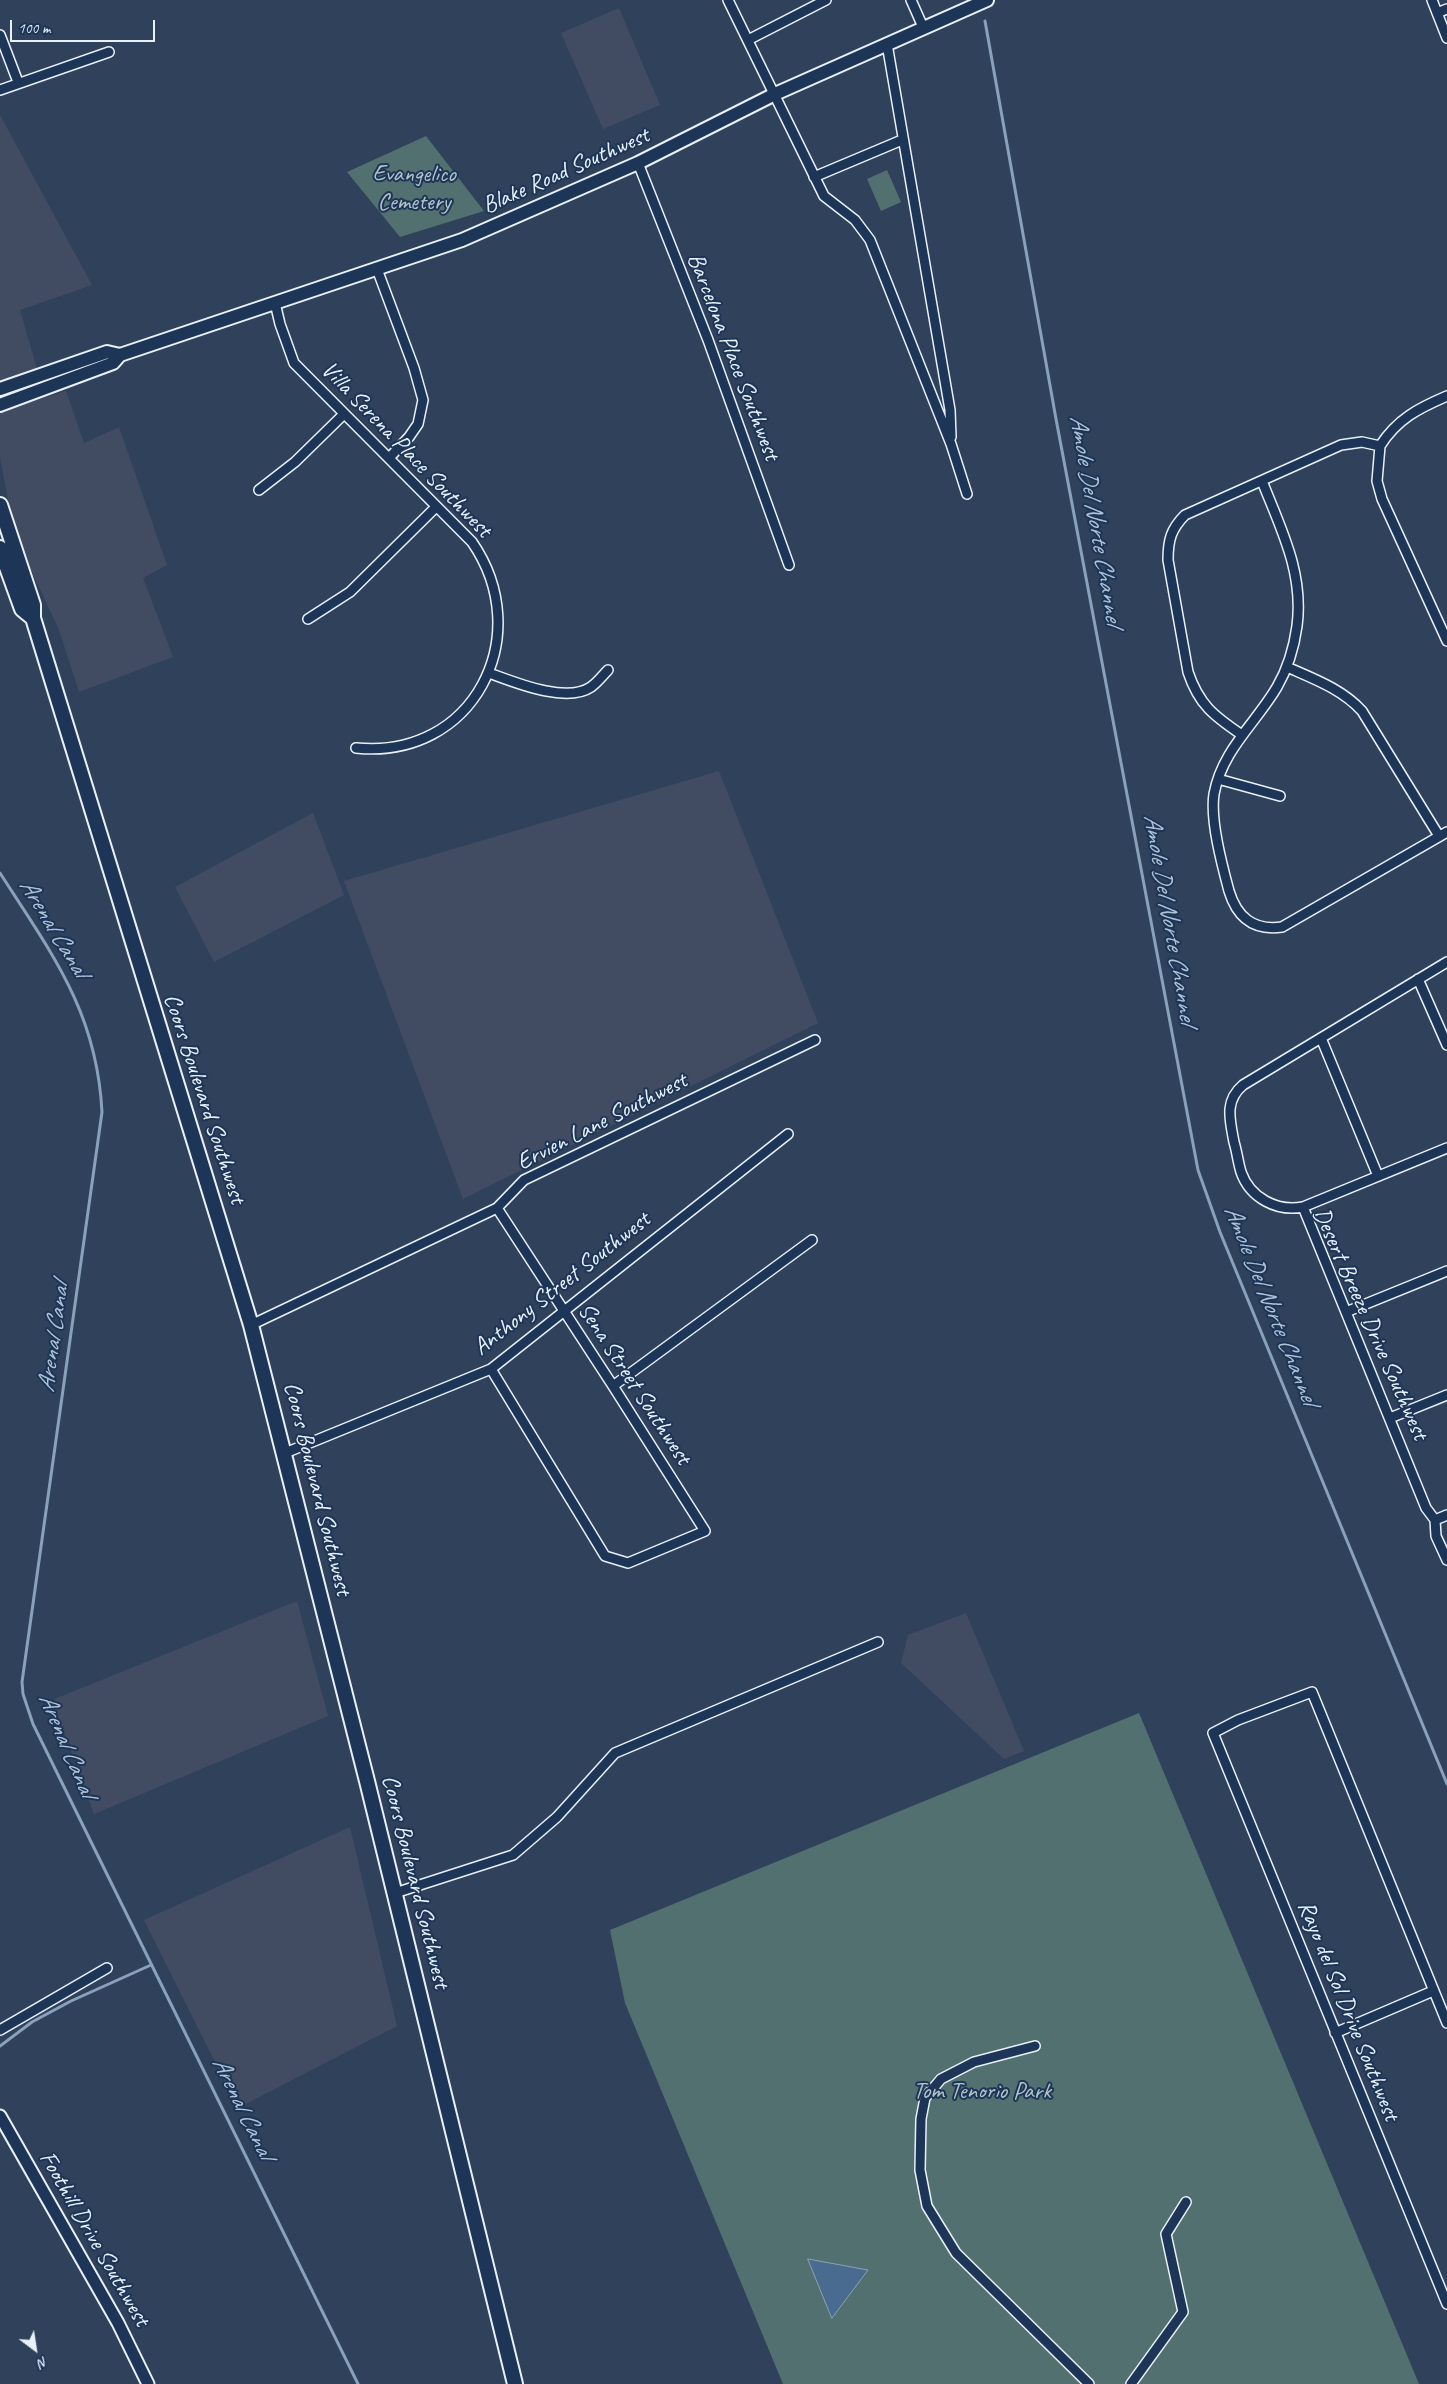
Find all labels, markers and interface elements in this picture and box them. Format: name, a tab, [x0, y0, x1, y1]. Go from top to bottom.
scale bar	[12, 10, 158, 42]
text: 100 m	[18, 19, 50, 38]
street label: Blake Road Southwest	[478, 121, 654, 221]
park label: Evangelico Cemetery	[372, 161, 456, 217]
street label: Barcelona Place Southwest	[680, 249, 786, 465]
street label: Villa Serena Place Southwest	[315, 356, 497, 544]
water label: Amole Del Norte Channel	[1062, 413, 1128, 627]
water label: Amole Del Norte Channel	[1136, 812, 1202, 1026]
water label: Arenal Canal	[12, 873, 94, 983]
street label: Coors Boulevard Southwest	[156, 990, 252, 1208]
street label: Ervien Lane Southwest	[512, 1067, 692, 1177]
water label: Amole Del Norte Channel	[1216, 1201, 1324, 1409]
street label: Desert Breeze Drive Southwest	[1306, 1203, 1434, 1445]
street label: Anthony Street Southwest	[468, 1206, 656, 1362]
water label: Arenal Canal	[32, 1282, 76, 1394]
street label: Sena Street Southwest	[571, 1298, 697, 1470]
street label: Coors Boulevard Southwest	[277, 1379, 357, 1599]
water label: Arenal Canal	[31, 1689, 101, 1801]
street label: Coors Boulevard Southwest	[375, 1772, 455, 1992]
street label: Rayo del Sol Drive Southwest	[1291, 1897, 1405, 2125]
water label: Arenal Canal	[205, 2052, 279, 2164]
park label: Tom Tenorio Park	[913, 2078, 1051, 2106]
street label: Foothill Drive Southwest	[32, 2146, 156, 2332]
north arrow	[10, 2324, 60, 2374]
text: N	[35, 2353, 51, 2372]

